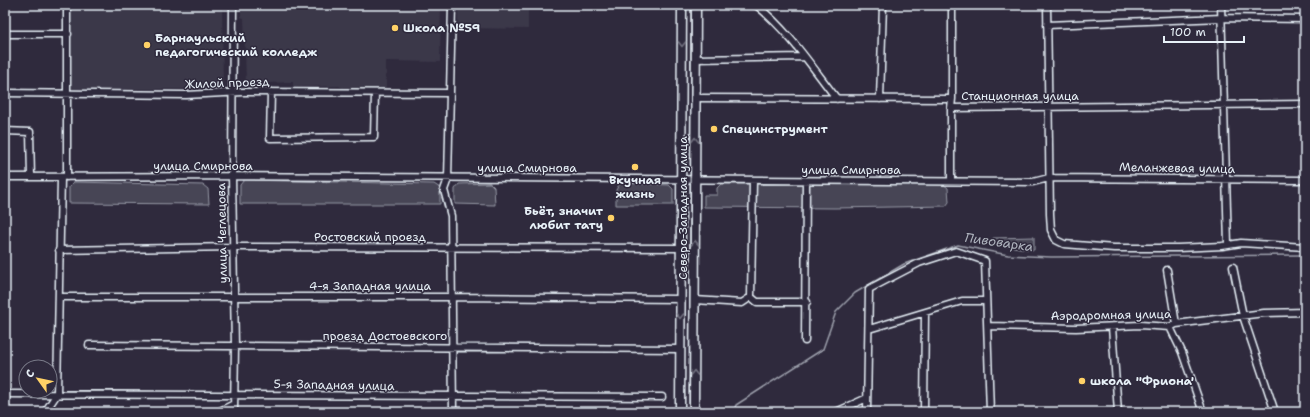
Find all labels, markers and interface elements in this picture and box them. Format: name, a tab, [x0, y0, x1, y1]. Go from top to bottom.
scale bar	[1164, 18, 1244, 44]
place label: Школа №59	[403, 20, 480, 36]
marker: Школа №59	[390, 23, 400, 33]
text: 100 m	[1170, 24, 1206, 40]
place label: Барнаульский педагогический колледж	[155, 30, 318, 60]
marker: Барнаульский педагогический колледж	[142, 40, 152, 50]
one-way arrow	[678, 41, 686, 47]
street label: Жилой проезд	[184, 74, 270, 92]
street label: Станционная улица	[961, 88, 1079, 104]
place label: Специнструмент	[722, 121, 829, 137]
marker: Специнструмент	[709, 124, 719, 134]
street label: Северо-Западная улица	[675, 136, 691, 280]
one-way arrow	[691, 137, 699, 143]
street label: улица Смирнова	[153, 158, 253, 174]
street label: Меланжевая улица	[1119, 159, 1236, 177]
street label: улица Смирнова	[477, 160, 577, 176]
marker: Вкучная жизнь	[630, 162, 640, 172]
street label: улица Смирнова	[801, 162, 901, 178]
place label: Вкучная жизнь	[609, 172, 661, 202]
street label: улица Чеглецова	[213, 182, 231, 283]
place label: Бьёт, значит любит тату	[524, 203, 604, 233]
marker: Бьёт, значит любит тату	[606, 213, 616, 223]
street label: Ростовский проезд	[314, 229, 426, 245]
water label: Пивоварка	[964, 229, 1034, 255]
one-way arrow	[691, 240, 699, 246]
street label: 4-я Западная улица	[309, 278, 432, 294]
street label: Аэродромная улица	[1050, 306, 1172, 324]
one-way arrow	[676, 313, 684, 319]
street label: проезд Достоевского	[323, 328, 447, 344]
north arrow	[18, 359, 58, 399]
text: С	[22, 367, 38, 381]
one-way arrow	[690, 370, 698, 376]
place label: школа "Фриона'	[1090, 373, 1194, 389]
street label: 5-я Западная улица	[273, 376, 395, 394]
marker: школа "Фриона'	[1077, 376, 1087, 386]

